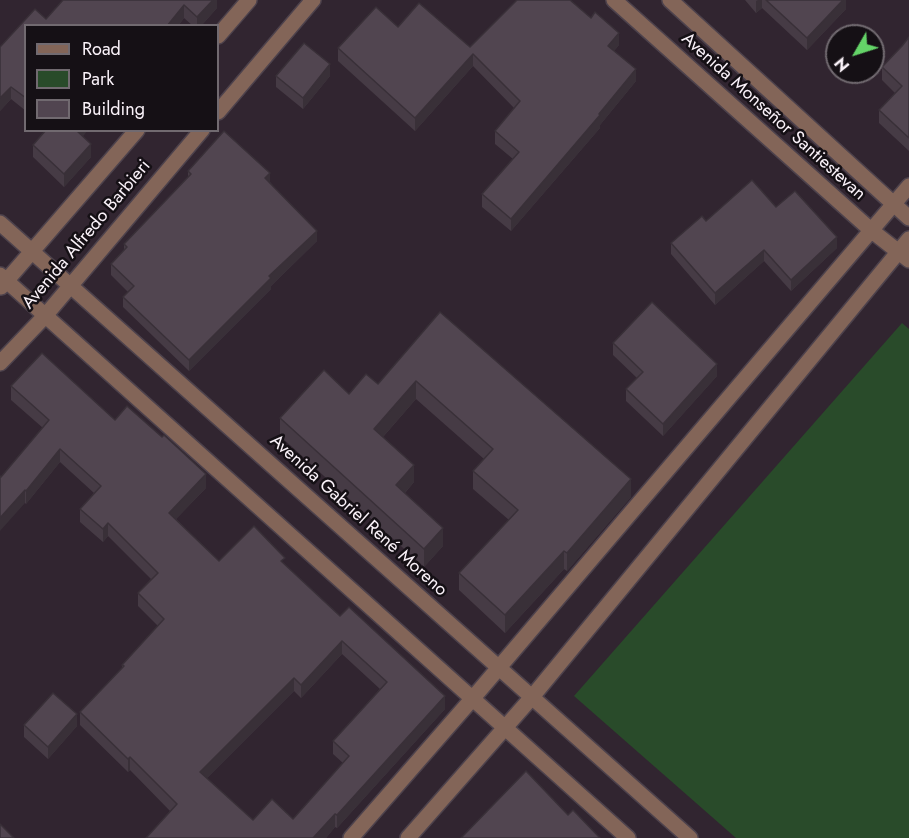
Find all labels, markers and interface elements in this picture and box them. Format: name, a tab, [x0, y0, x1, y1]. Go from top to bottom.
legend	[24, 24, 219, 132]
north arrow	[825, 24, 885, 84]
street label: Avenida Monseñor Santiestevan	[676, 29, 870, 205]
text: Road	[82, 36, 121, 62]
text: N	[829, 52, 855, 77]
text: Park	[82, 66, 114, 92]
text: Building	[82, 96, 145, 122]
street label: Avenida Alfredo Barbieri	[18, 156, 156, 314]
street label: Avenida Gabriel René Moreno	[265, 431, 451, 601]

